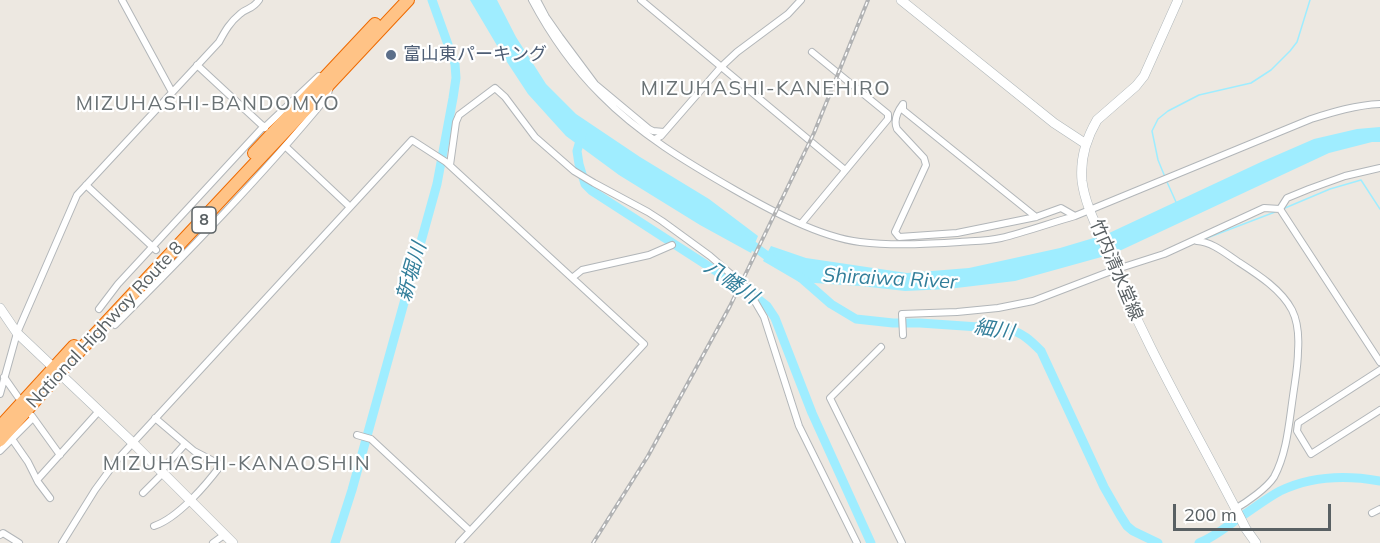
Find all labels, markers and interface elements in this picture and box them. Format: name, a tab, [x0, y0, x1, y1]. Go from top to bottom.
place label: 富山東パーキング	[403, 44, 547, 66]
marker: 富山東パーキング	[384, 48, 398, 62]
district label: MIZUHASHI-KANEHIRO	[641, 77, 891, 101]
district label: MIZUHASHI-BANDOMYO	[76, 92, 340, 116]
road number: 8	[192, 207, 216, 233]
street label: 竹内清水堂線	[1085, 216, 1147, 324]
street label: National Highway Route 8	[22, 237, 188, 413]
water label: 新堀川	[392, 240, 432, 304]
water label: 八幡川	[700, 255, 762, 309]
water label: Shiraiwa River	[822, 263, 958, 295]
water label: 細川	[972, 315, 1016, 345]
district label: MIZUHASHI-KANAOSHIN	[103, 452, 371, 476]
scale bar	[1176, 492, 1334, 530]
text: 200 m	[1184, 503, 1237, 526]

